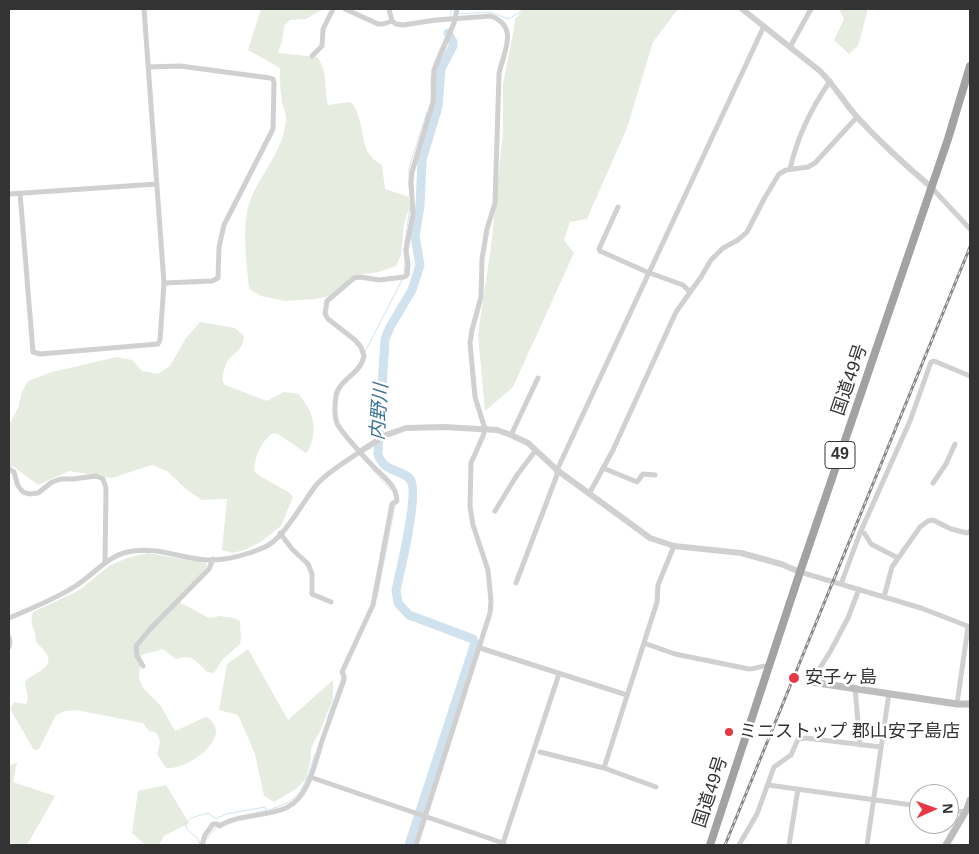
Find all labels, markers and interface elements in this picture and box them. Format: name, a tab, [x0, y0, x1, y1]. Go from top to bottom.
street label: 国道49号	[828, 341, 872, 419]
water label: 内野川	[367, 383, 393, 441]
road number: 49	[825, 442, 855, 468]
place label: 安子ヶ島	[805, 667, 877, 689]
marker: 安子ヶ島	[787, 671, 801, 685]
place label: ミニストップ 郡山安子島店	[739, 721, 960, 743]
marker: ミニストップ 郡山安子島店	[723, 726, 735, 738]
street label: 国道49号	[689, 753, 733, 831]
north arrow	[909, 784, 959, 834]
text: N	[940, 803, 956, 814]

